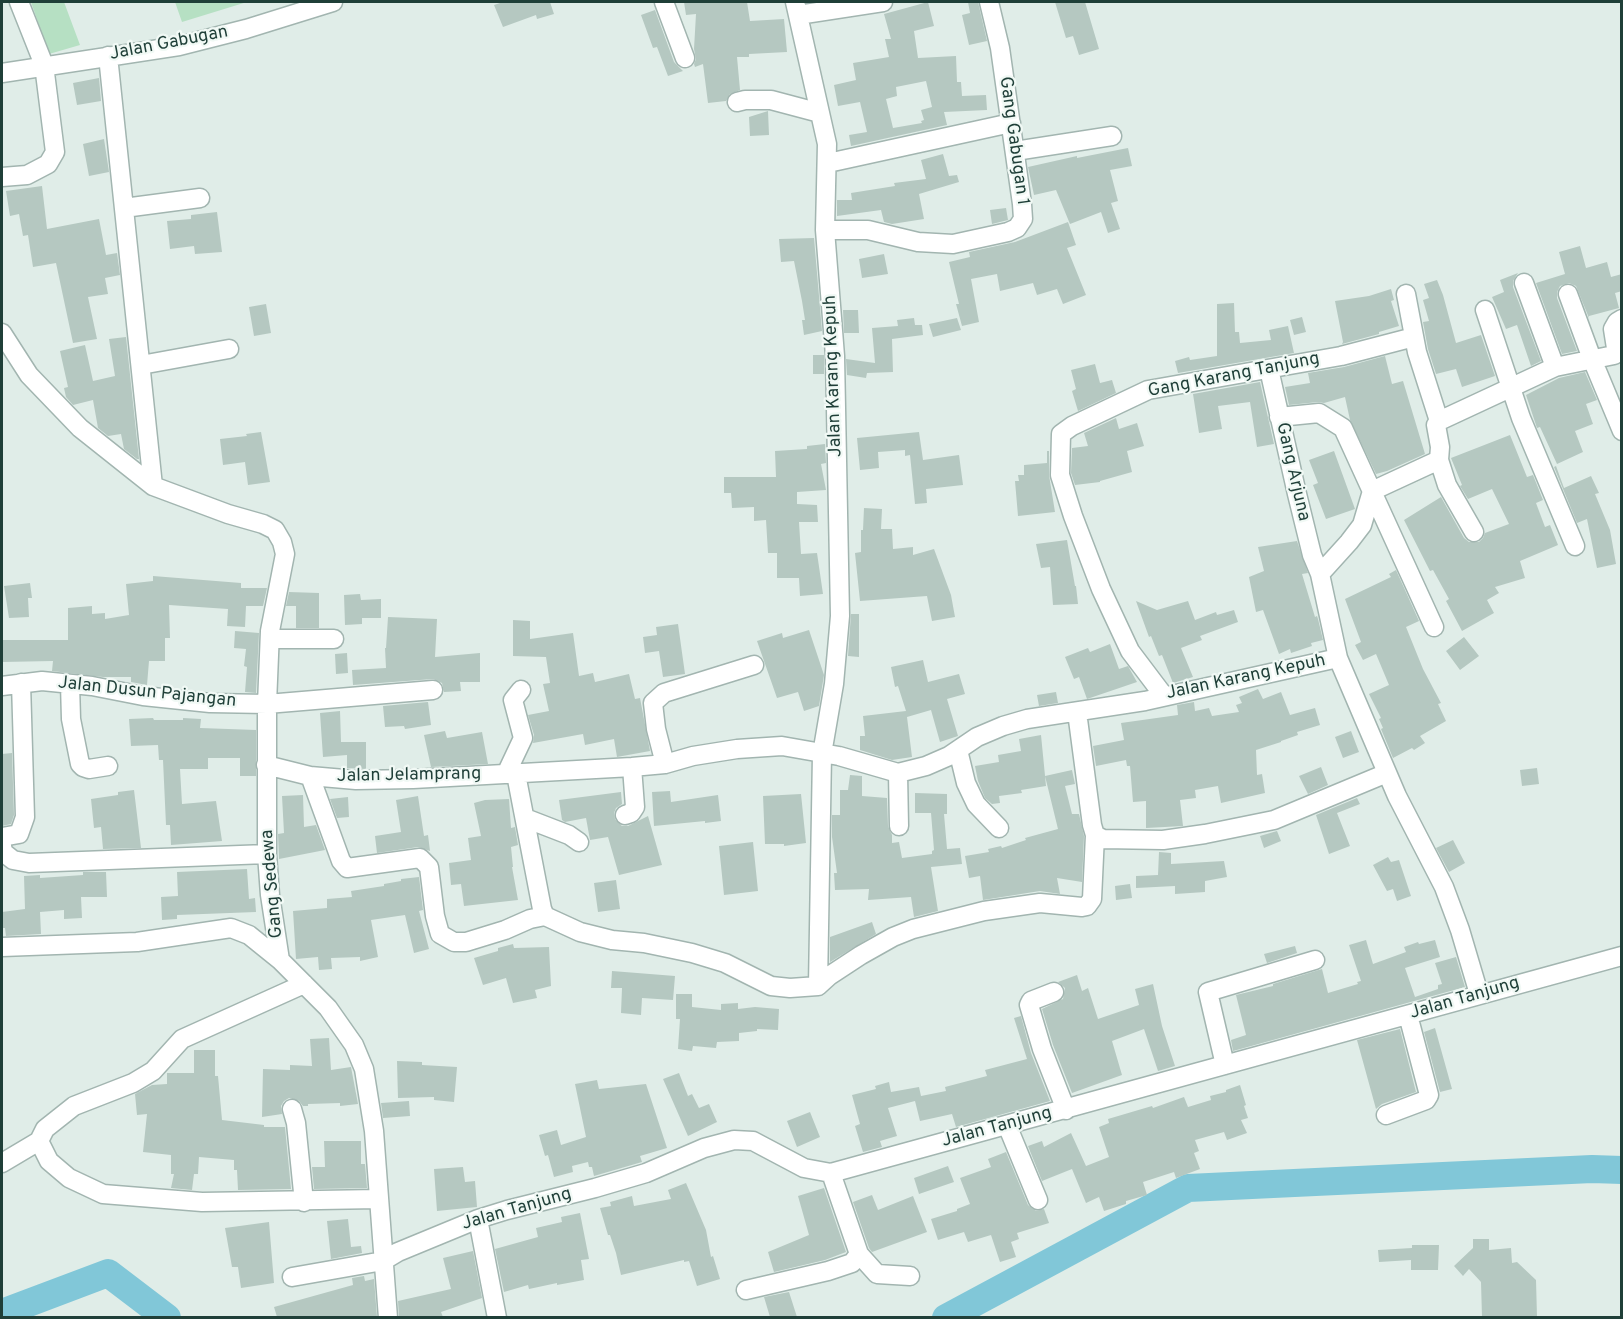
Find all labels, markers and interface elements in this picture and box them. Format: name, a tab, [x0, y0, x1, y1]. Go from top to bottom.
street label: Jalan Gabugan	[108, 22, 230, 66]
street label: Gang Gabugan 1	[993, 75, 1033, 207]
street label: Jalan Karang Kepuh	[820, 295, 848, 457]
street label: Gang Karang Tanjung	[1146, 349, 1322, 403]
street label: Gang Arjuna	[1270, 421, 1314, 523]
street label: Jalan Karang Kepuh	[1164, 651, 1328, 705]
street label: Jalan Dusun Pajangan	[57, 673, 237, 713]
street label: Jalan Jelamprang	[337, 764, 481, 788]
street label: Gang Sedewa	[257, 829, 289, 939]
street label: Jalan Tanjung	[1408, 973, 1522, 1025]
street label: Jalan Tanjung	[940, 1103, 1054, 1153]
street label: Jalan Tanjung	[460, 1184, 574, 1236]

